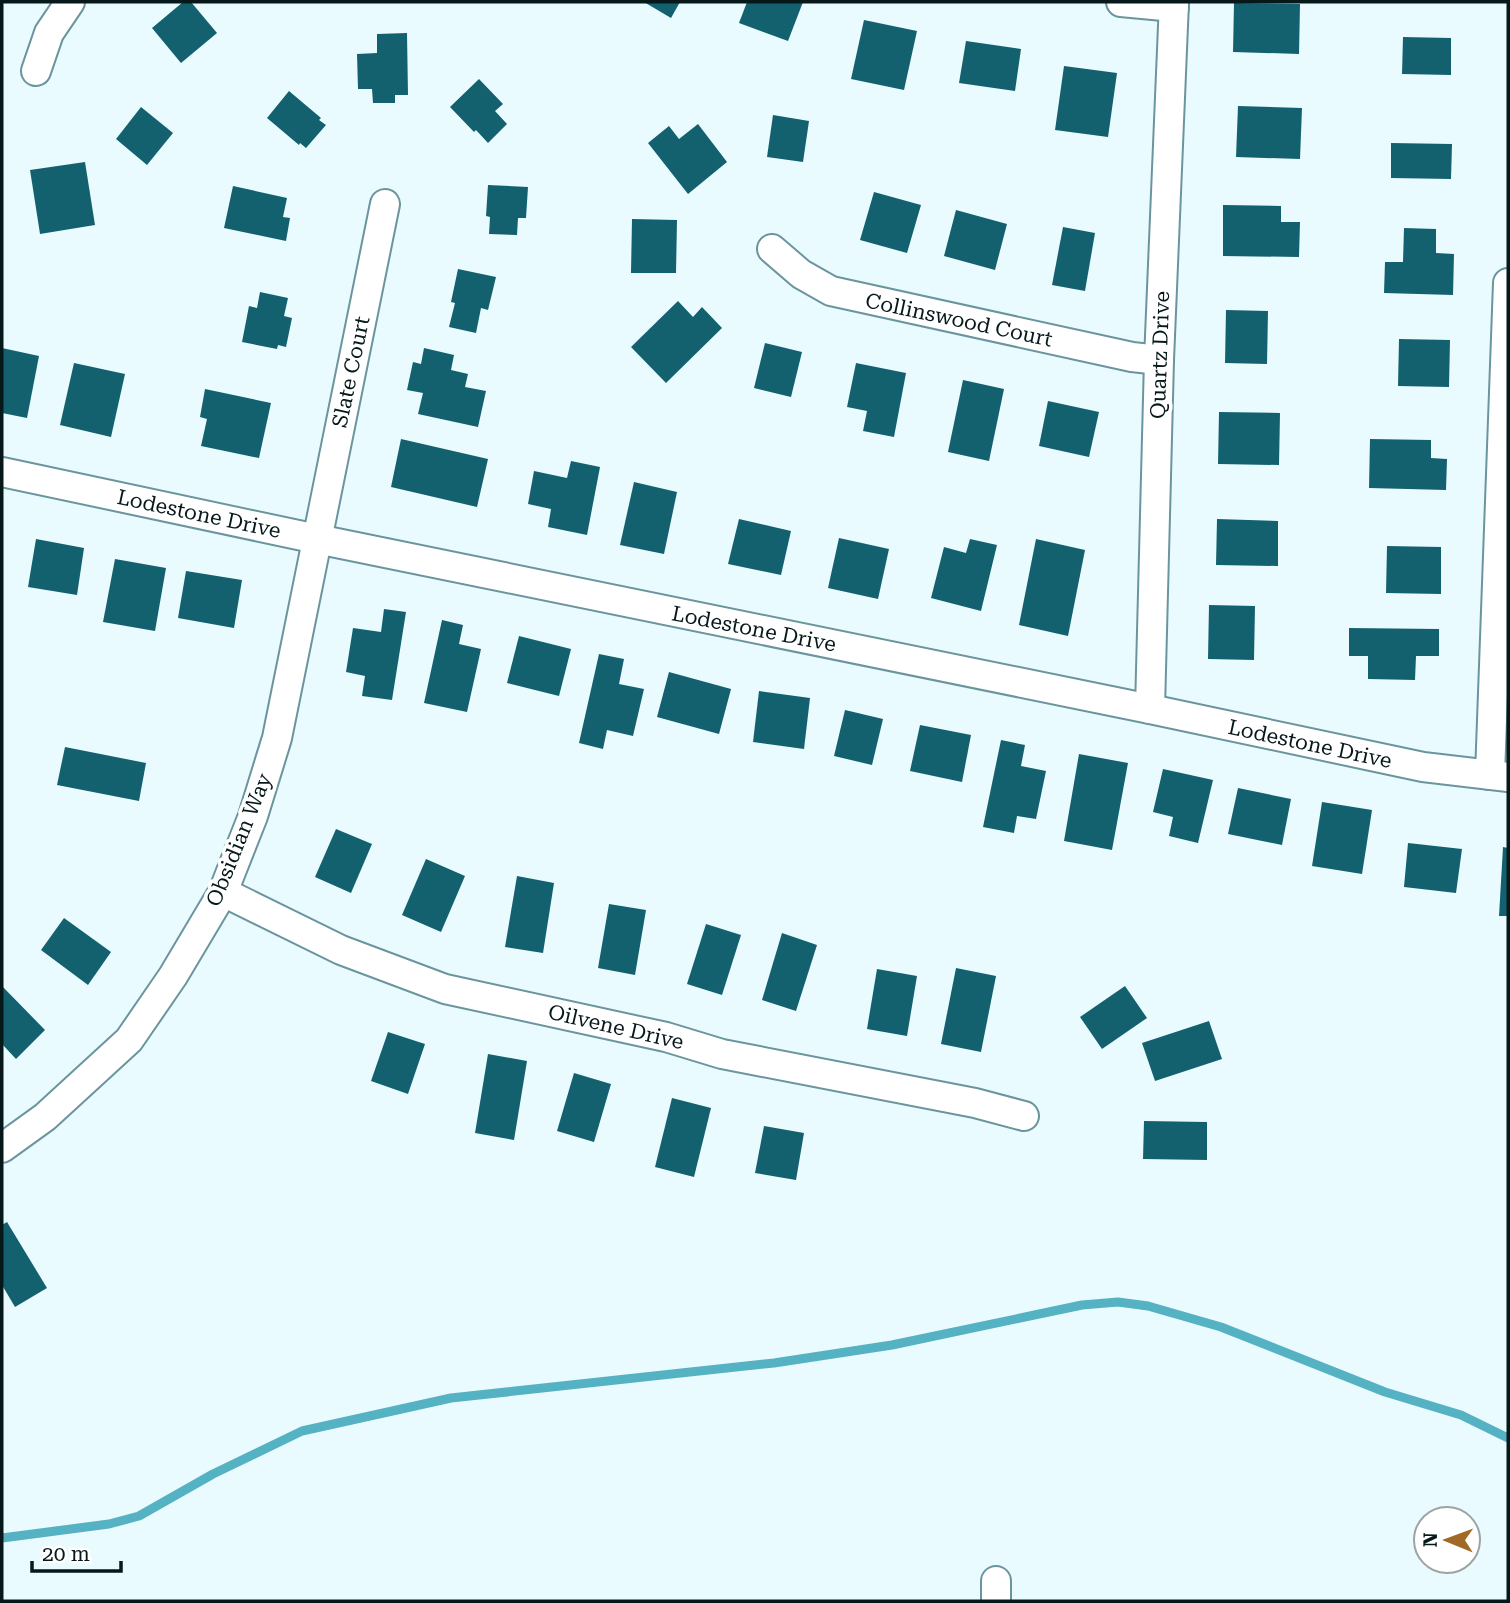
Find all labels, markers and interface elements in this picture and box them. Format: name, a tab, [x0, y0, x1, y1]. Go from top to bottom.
street label: Collinswood Court	[863, 288, 1055, 352]
street label: Quartz Drive	[1146, 291, 1174, 419]
street label: Slate Court	[327, 314, 375, 430]
street label: Lodestone Drive	[115, 485, 283, 543]
street label: Lodestone Drive	[670, 601, 838, 657]
street label: Lodestone Drive	[1226, 715, 1394, 773]
street label: Obsidian Way	[201, 770, 277, 910]
street label: Oilvene Drive	[546, 1000, 686, 1054]
north arrow	[1412, 1505, 1482, 1575]
scale bar	[32, 1530, 121, 1574]
text: N	[1419, 1532, 1442, 1547]
text: 20 m	[42, 1542, 90, 1566]

